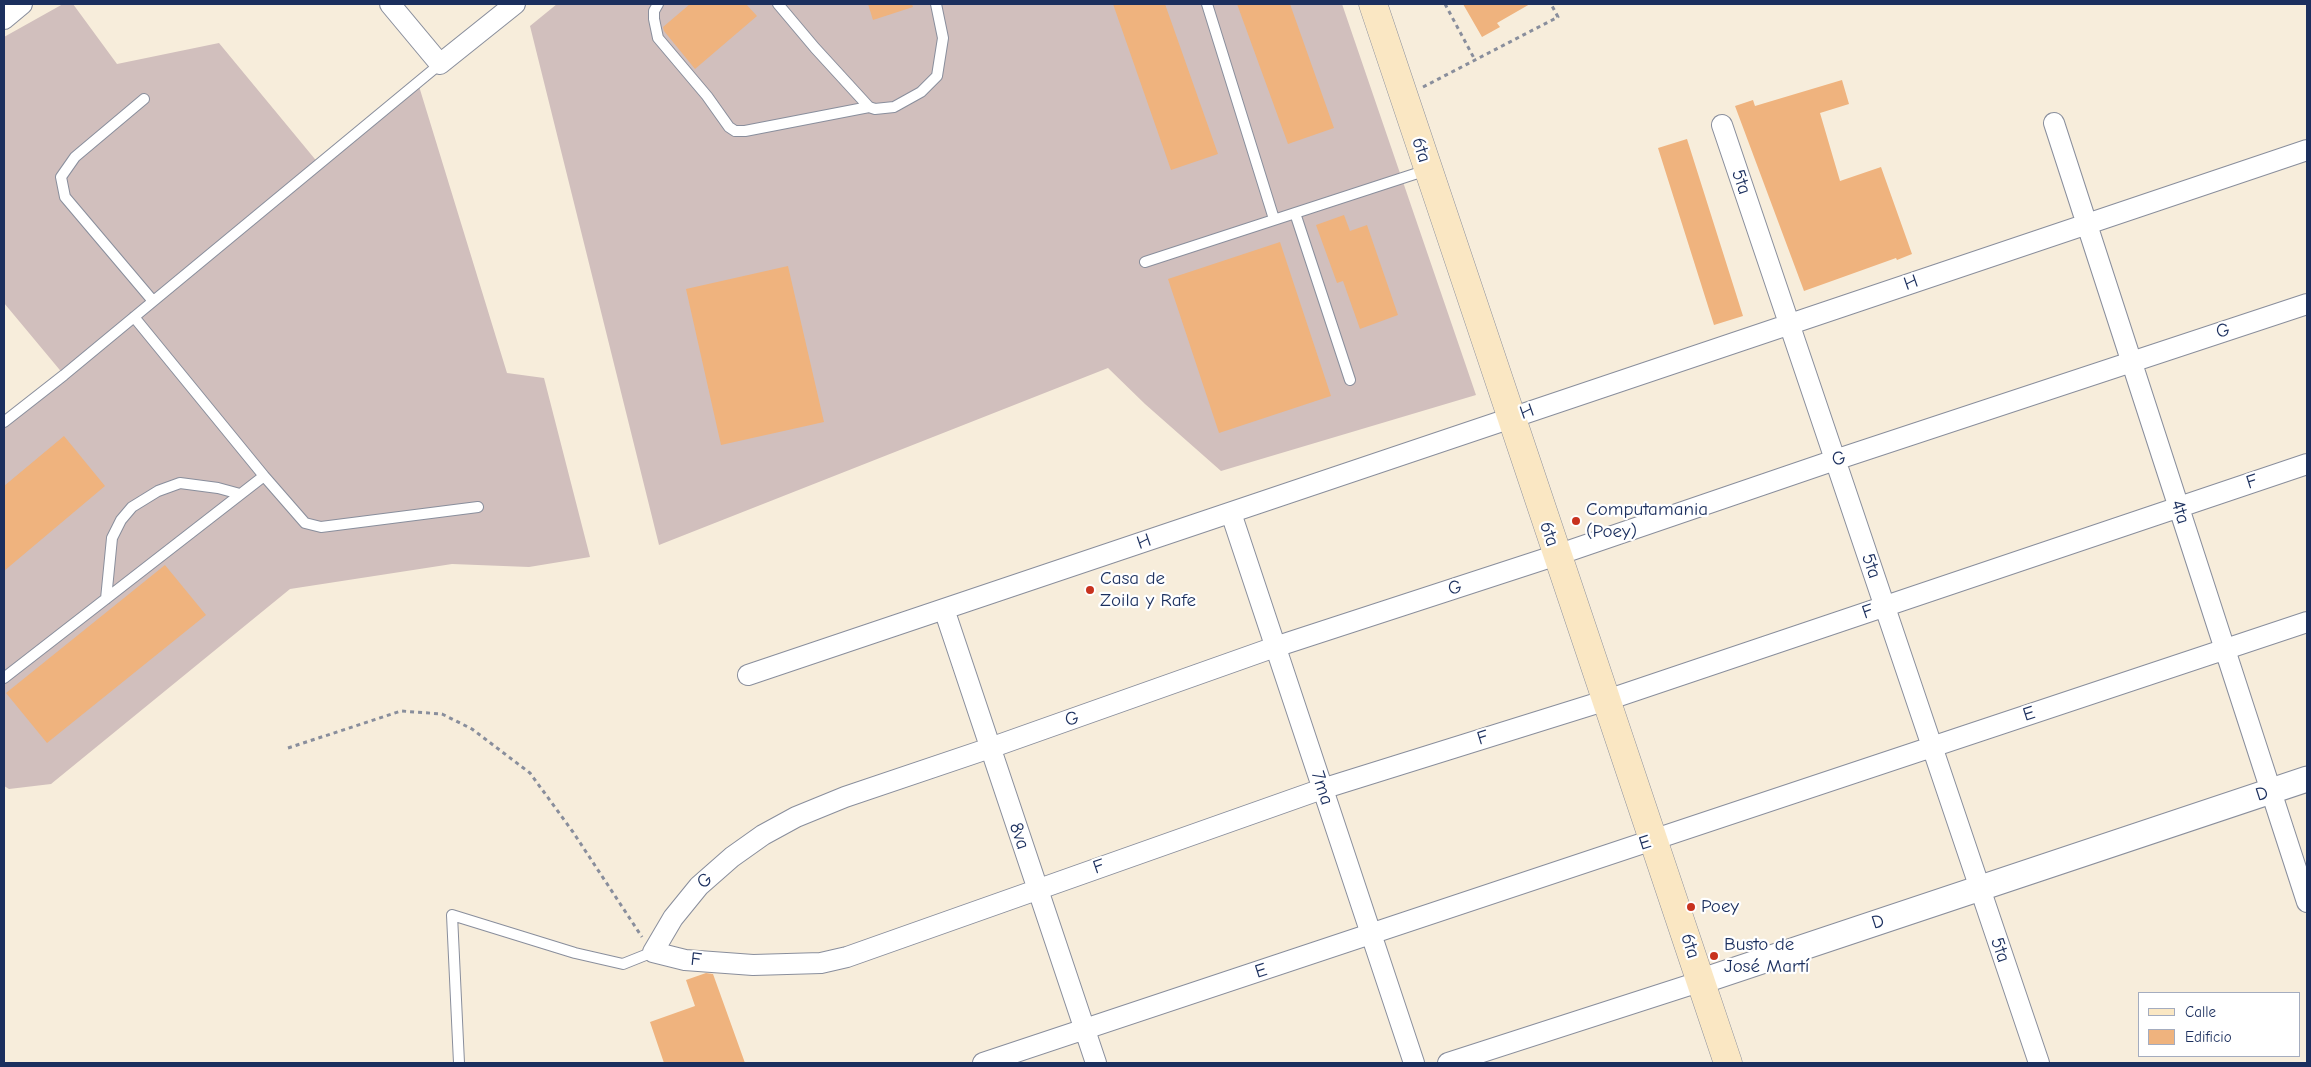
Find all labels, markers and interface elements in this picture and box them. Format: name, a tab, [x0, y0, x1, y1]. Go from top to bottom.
street label: 6ta	[1406, 135, 1436, 165]
street label: 5ta	[1726, 166, 1756, 198]
street label: H	[1901, 270, 1921, 296]
street label: G	[2213, 318, 2233, 344]
street label: H	[1517, 399, 1537, 425]
street label: G	[1829, 446, 1849, 472]
street label: F	[2243, 469, 2261, 495]
street label: 4ta	[2165, 497, 2195, 527]
place label: Computamania (Poey)	[1586, 499, 1708, 543]
marker: Computamania (Poey)	[1570, 515, 1582, 527]
street label: 6ta	[1534, 518, 1564, 550]
street label: H	[1134, 529, 1154, 555]
street label: 5ta	[1856, 550, 1886, 582]
place label: Casa de Zoila y Rafe	[1100, 568, 1196, 612]
street label: G	[1445, 575, 1465, 601]
marker: Casa de Zoila y Rafe	[1084, 584, 1096, 596]
street label: F	[1859, 599, 1877, 625]
street label: E	[2020, 701, 2038, 727]
street label: G	[1062, 706, 1082, 732]
street label: F	[1474, 725, 1492, 751]
street label: 7ma	[1306, 768, 1338, 808]
street label: D	[2253, 781, 2271, 807]
street label: 8va	[1004, 819, 1034, 853]
street label: E	[1636, 830, 1654, 856]
street label: F	[1090, 854, 1108, 880]
street label: G	[692, 868, 718, 894]
place label: Poey	[1701, 896, 1739, 918]
marker: Poey	[1685, 901, 1697, 913]
street label: D	[1869, 909, 1887, 935]
street label: 6ta	[1675, 931, 1705, 961]
place label: Busto de José Martí	[1724, 934, 1809, 978]
street label: 5ta	[1985, 934, 2015, 966]
street label: F	[689, 948, 703, 972]
marker: Busto de José Martí	[1708, 950, 1720, 962]
street label: E	[1252, 958, 1270, 984]
legend	[2138, 992, 2301, 1057]
text: Calle	[2185, 1003, 2216, 1021]
text: Edificio	[2185, 1028, 2232, 1046]

